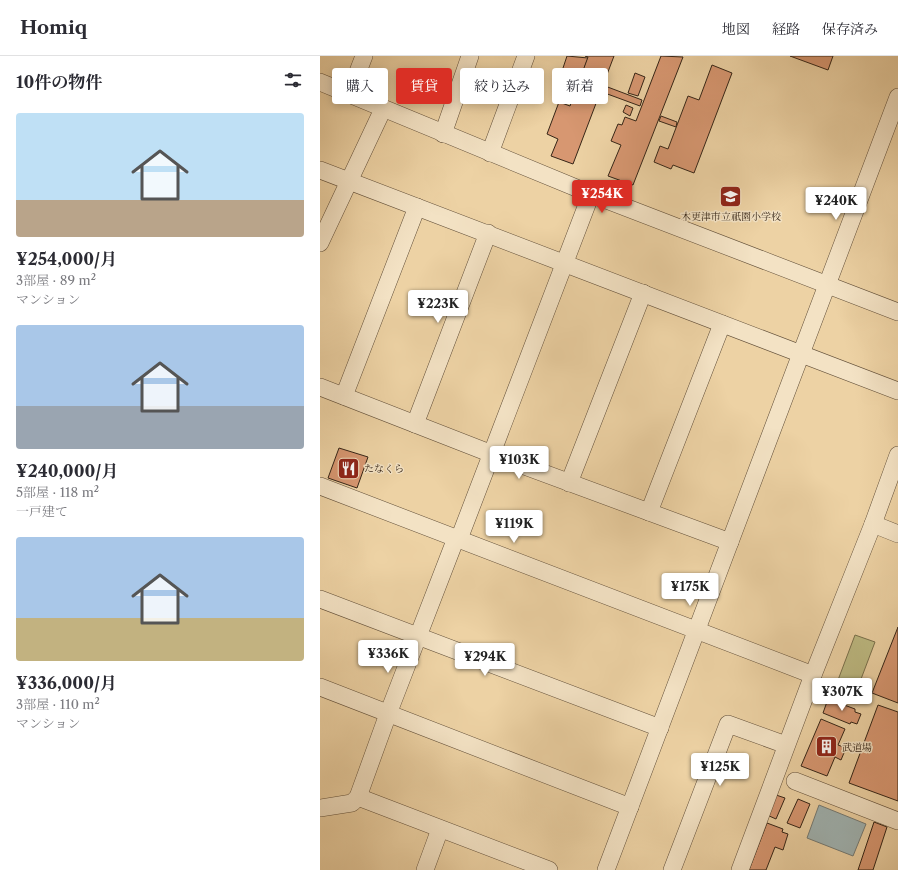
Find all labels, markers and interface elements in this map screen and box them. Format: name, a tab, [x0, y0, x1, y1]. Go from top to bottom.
text: Homiq	[20, 16, 87, 39]
text: 地図	[722, 20, 750, 38]
text: 経路	[772, 20, 800, 38]
text: 保存済み	[822, 20, 878, 38]
chip: 購入	[332, 68, 388, 104]
chip: 賃貸	[396, 68, 452, 104]
chip: 絞り込み	[460, 68, 544, 104]
chip: 新着	[552, 68, 608, 104]
icon: filters	[282, 69, 304, 91]
text: 10件の物件	[16, 72, 102, 92]
icon: home	[124, 139, 196, 211]
pin: ¥254K	[574, 180, 630, 214]
school or university icon: 木更津市立祇園小学校	[718, 183, 744, 209]
text: ¥254K	[581, 185, 623, 201]
pin: ¥240K	[808, 187, 864, 221]
text: ¥240K	[815, 192, 857, 208]
place label: 木更津市立祇園小学校	[681, 210, 781, 223]
text: ¥254,000/月	[16, 249, 117, 269]
text: 3部屋 · 89 m²	[16, 272, 96, 288]
pin: ¥223K	[410, 290, 466, 324]
text: マンション	[16, 291, 80, 307]
text: ¥223K	[417, 295, 459, 311]
icon: home	[124, 351, 196, 423]
pin: ¥103K	[491, 446, 547, 480]
text: ¥103K	[499, 451, 539, 467]
restaurant icon: たなくら	[335, 455, 361, 481]
text: ¥240,000/月	[16, 461, 118, 481]
place label: たなくら	[364, 462, 404, 475]
text: 5部屋 · 118 m²	[16, 484, 99, 500]
text: 一戸建て	[16, 503, 68, 519]
pin: ¥119K	[486, 510, 542, 544]
text: ¥119K	[495, 515, 533, 531]
icon: home	[124, 563, 196, 635]
pin: ¥175K	[662, 573, 718, 607]
text: ¥175K	[671, 578, 709, 594]
pin: ¥336K	[360, 640, 416, 674]
pin: ¥294K	[457, 643, 513, 677]
text: ¥336K	[367, 645, 409, 661]
text: ¥294K	[464, 648, 506, 664]
text: ¥336,000/月	[16, 673, 117, 693]
pin: ¥307K	[814, 678, 870, 712]
text: ¥307K	[821, 683, 863, 699]
text: 3部屋 · 110 m²	[16, 696, 100, 712]
text: マンション	[16, 715, 80, 731]
building icon: 武道場	[813, 734, 839, 760]
place label: 武道場	[842, 741, 872, 754]
pin: ¥125K	[692, 753, 748, 787]
text: ¥125K	[700, 758, 740, 774]

